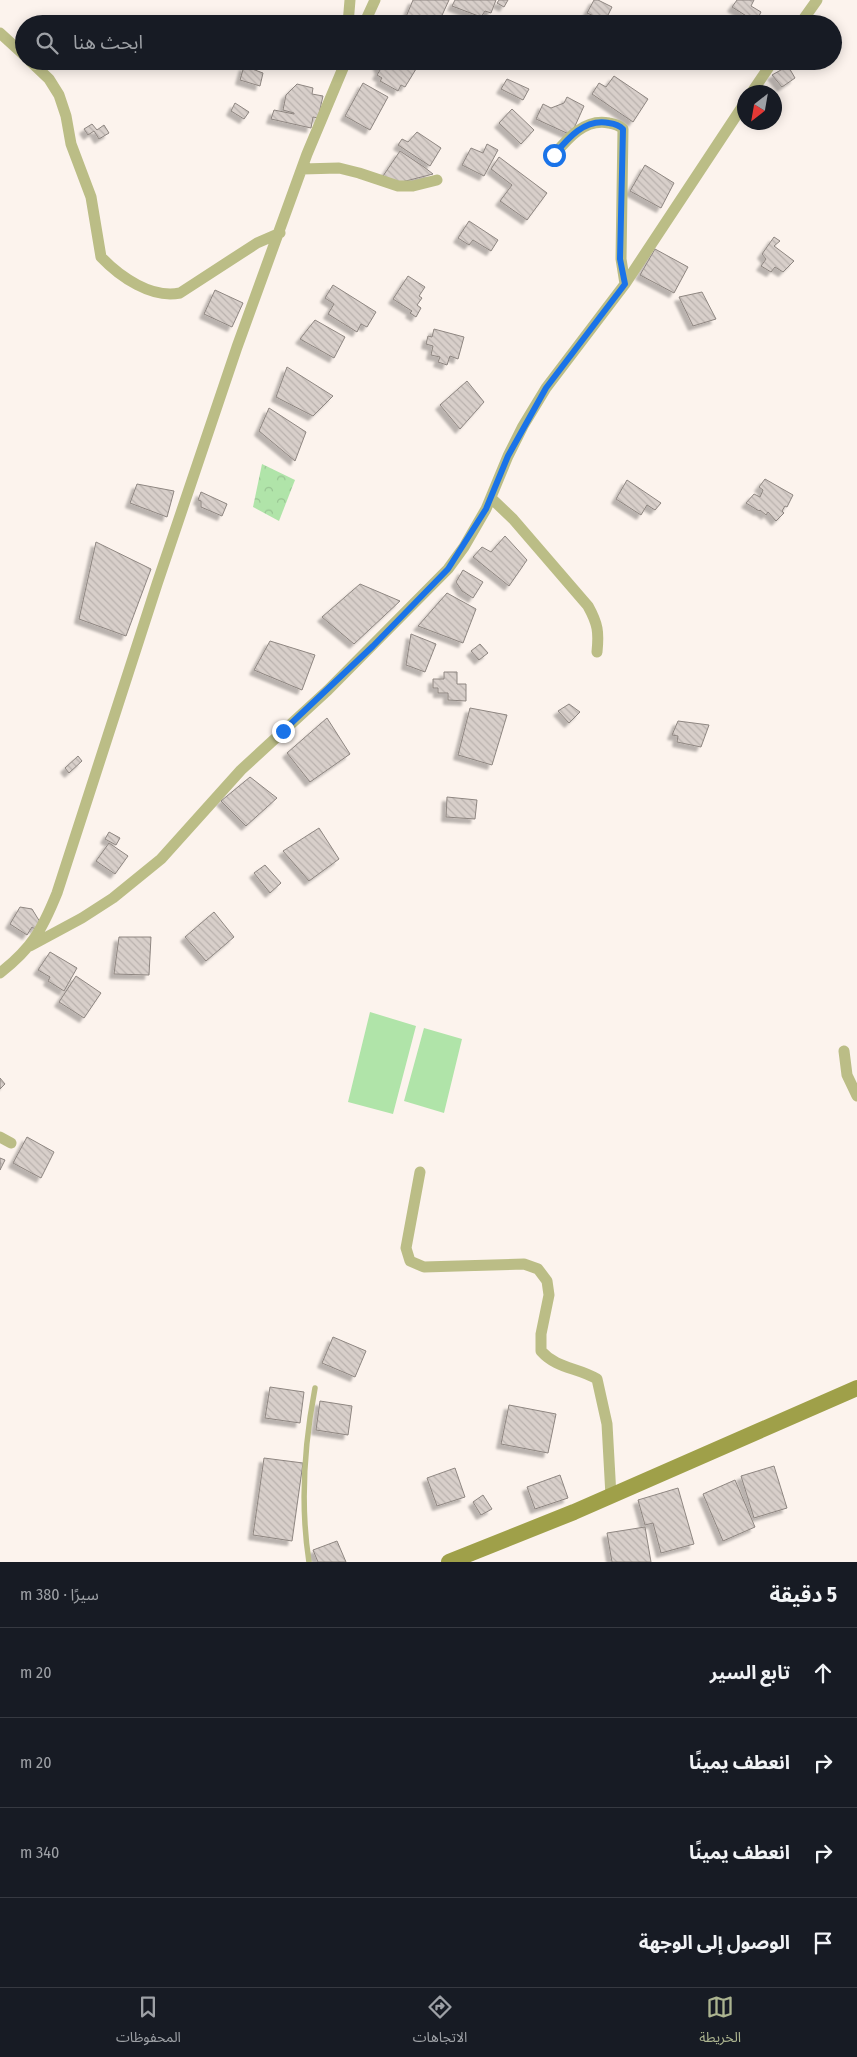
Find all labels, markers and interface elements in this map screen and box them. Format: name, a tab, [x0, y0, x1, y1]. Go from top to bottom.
search box	[15, 15, 842, 70]
icon: search	[33, 29, 61, 57]
text: ابحث هنا	[73, 31, 143, 54]
north arrow	[737, 85, 782, 130]
route start	[543, 144, 566, 167]
route end	[272, 720, 295, 743]
text: 5 دقيقة	[769, 1582, 837, 1608]
text: سيرًا · 380 m	[20, 1585, 99, 1604]
icon: ahead	[809, 1659, 837, 1687]
text: تابع السير	[710, 1661, 790, 1684]
text: 20 m	[20, 1663, 51, 1682]
icon: right	[809, 1749, 837, 1777]
text: انعطف يمينًا	[689, 1751, 790, 1774]
text: 20 m	[20, 1753, 51, 1772]
icon: right	[809, 1839, 837, 1867]
text: انعطف يمينًا	[689, 1841, 790, 1864]
text: 340 m	[20, 1843, 59, 1862]
icon: arrive	[809, 1929, 837, 1957]
text: الوصول إلى الوجهة	[639, 1931, 790, 1954]
tab: المحفوظات	[116, 1993, 181, 2052]
tab: الاتجاهات	[413, 1993, 467, 2052]
tab: الخريطة	[699, 1993, 741, 2052]

